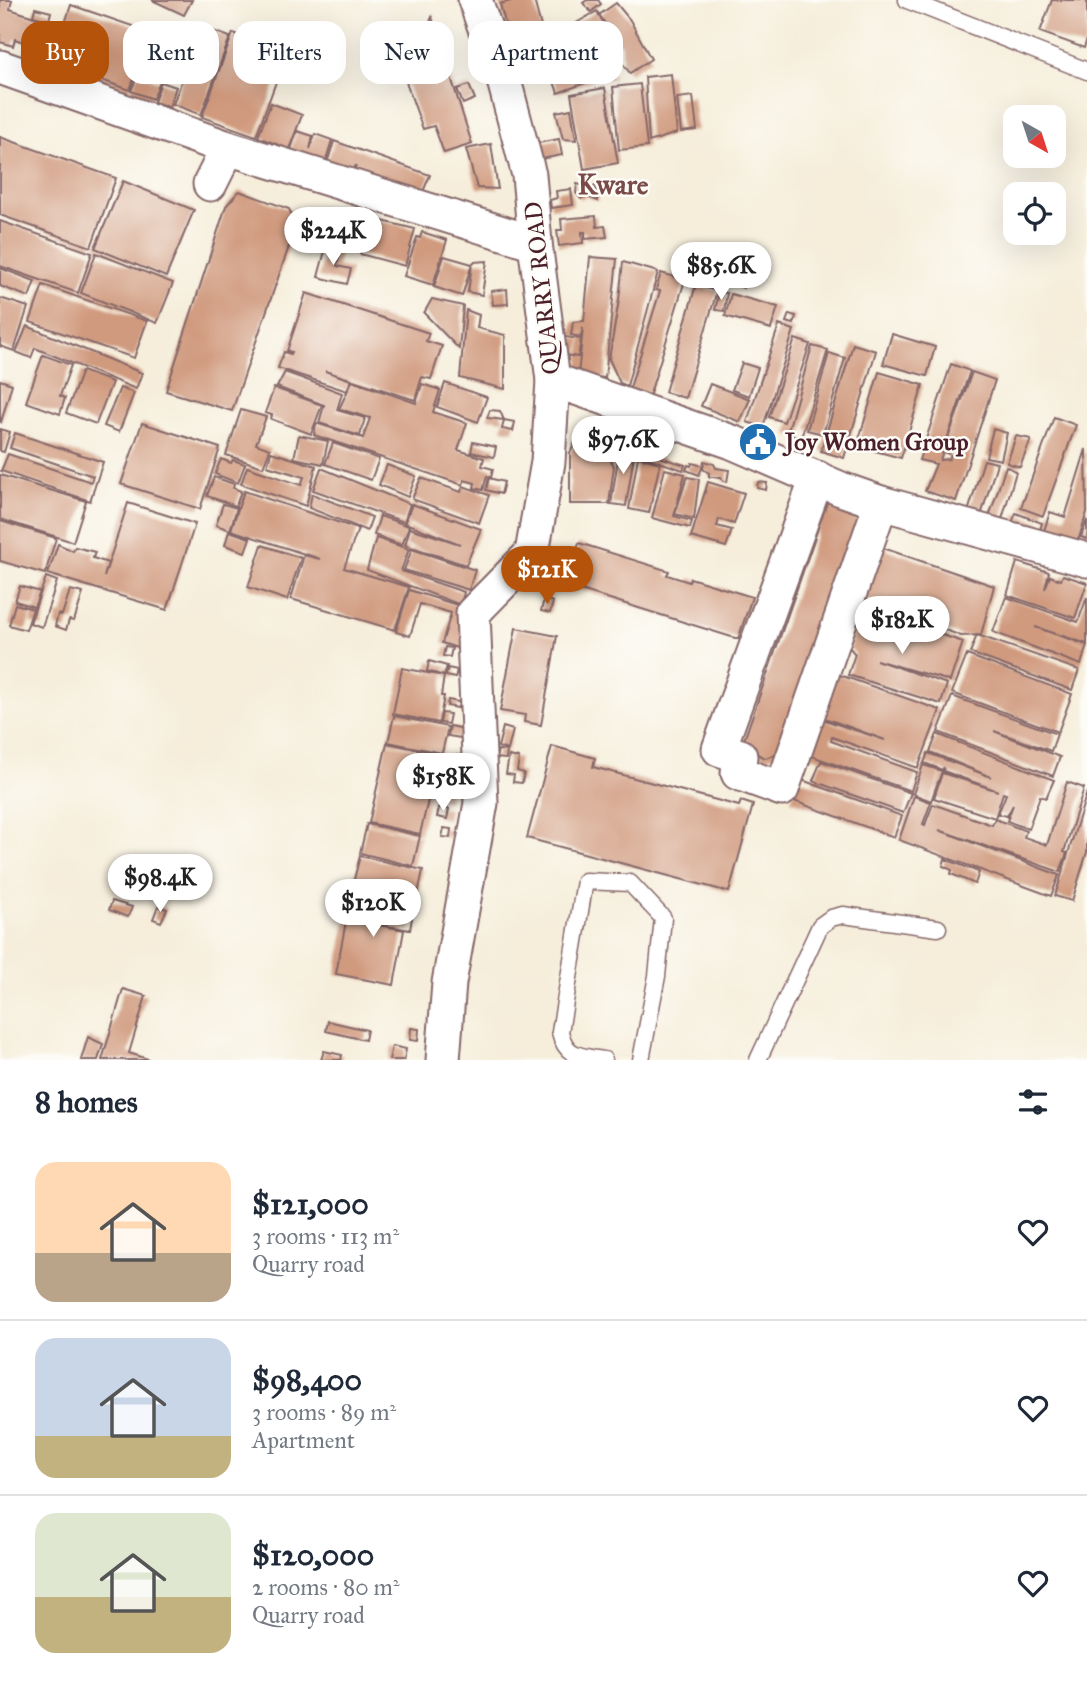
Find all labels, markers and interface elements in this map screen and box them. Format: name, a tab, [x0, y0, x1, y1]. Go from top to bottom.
chip: Buy	[21, 21, 109, 84]
chip: Rent	[123, 21, 219, 84]
chip: Filters	[233, 21, 346, 84]
chip: New	[360, 21, 454, 84]
chip: Apartment	[468, 21, 623, 84]
north arrow	[1003, 105, 1066, 168]
map controls	[1003, 105, 1066, 245]
district label: Kware	[578, 167, 649, 202]
button: locate	[1003, 182, 1066, 245]
street label: QUARRY ROAD	[518, 200, 566, 376]
pin: $224K	[284, 208, 382, 267]
text: $224K	[300, 216, 366, 244]
pin: $85.6K	[664, 243, 778, 302]
text: $85.6K	[686, 251, 756, 279]
pin: $97.6K	[566, 416, 680, 476]
public building icon: Joy Women Group	[737, 421, 779, 463]
text: $97.6K	[587, 425, 659, 453]
place label: Joy Women Group	[782, 427, 968, 457]
pin: $121K	[498, 546, 596, 606]
text: $121K	[517, 555, 577, 583]
pin: $182K	[853, 596, 951, 656]
text: $182K	[871, 605, 933, 633]
pin: $158K	[394, 754, 492, 813]
text: $158K	[412, 762, 474, 790]
pin: $98.4K	[103, 855, 217, 914]
text: $98.4K	[124, 863, 196, 891]
pin: $120K	[324, 880, 422, 939]
text: $120K	[341, 888, 405, 916]
icon: filters	[1014, 1083, 1052, 1121]
text: 8 homes	[35, 1084, 138, 1120]
text: $121,000	[252, 1186, 369, 1222]
icon: home	[91, 1190, 175, 1274]
icon: heart	[1014, 1213, 1052, 1251]
text: 3 rooms · 113 m²	[252, 1222, 399, 1250]
text: Quarry road	[252, 1250, 365, 1278]
text: $98,400	[252, 1362, 362, 1398]
icon: home	[91, 1366, 175, 1450]
icon: heart	[1014, 1389, 1052, 1427]
text: 3 rooms · 89 m²	[252, 1398, 396, 1426]
text: Apartment	[252, 1426, 355, 1454]
text: $120,000	[252, 1537, 374, 1573]
icon: home	[91, 1541, 175, 1625]
icon: heart	[1014, 1564, 1052, 1602]
text: 2 rooms · 80 m²	[252, 1573, 399, 1601]
text: Quarry road	[252, 1601, 365, 1629]

